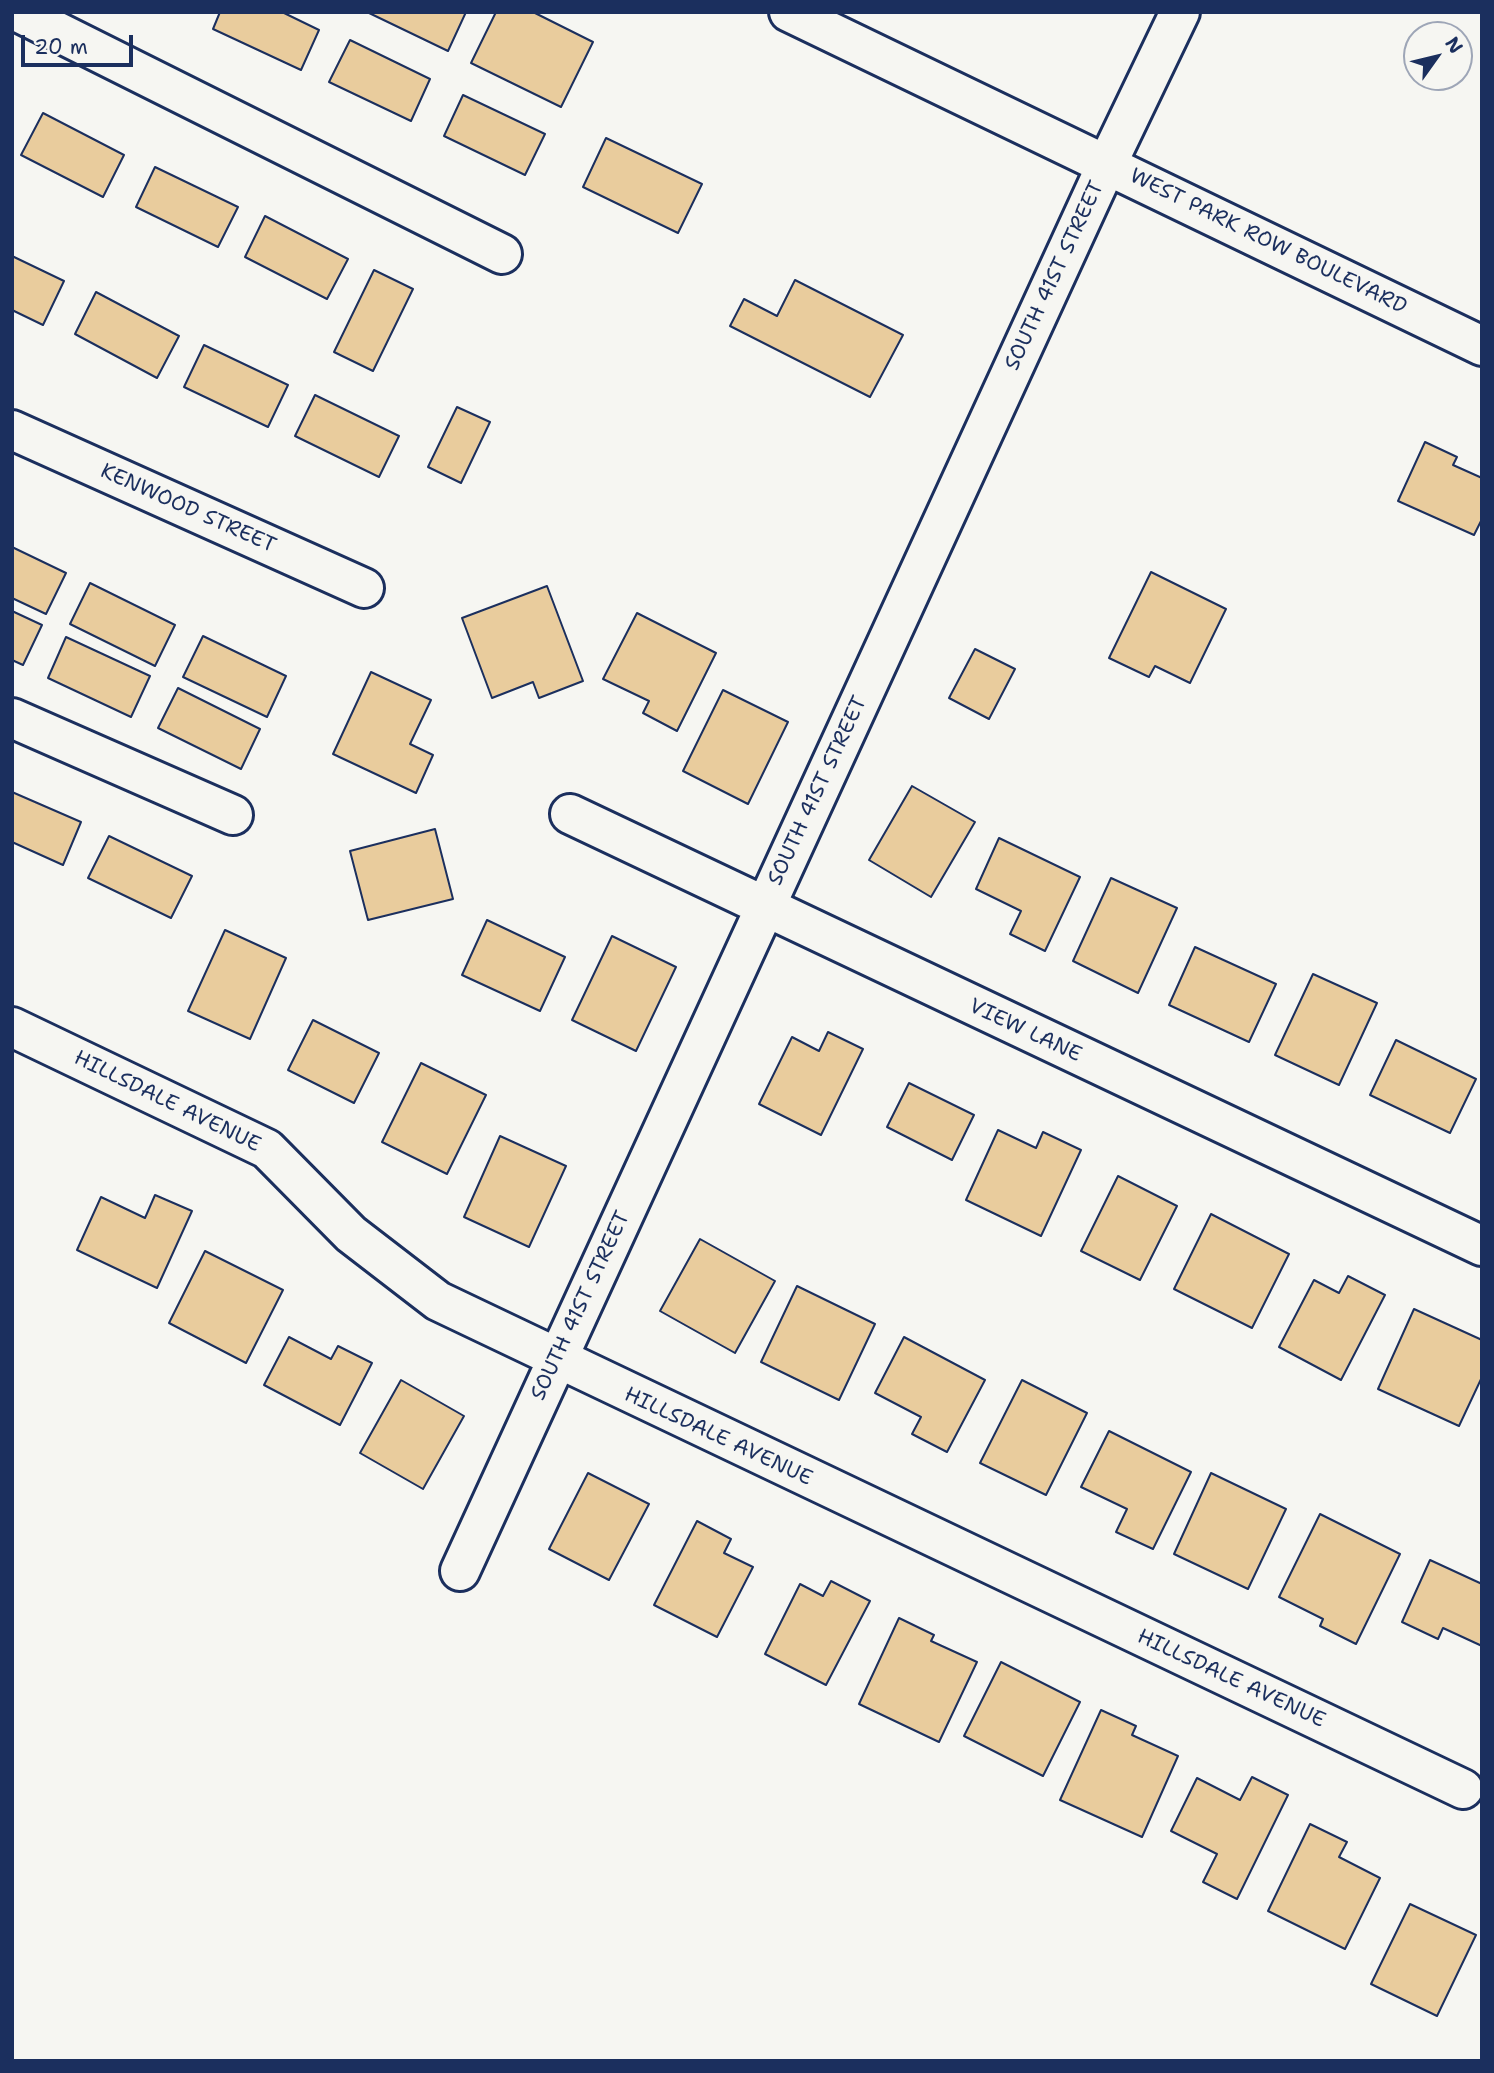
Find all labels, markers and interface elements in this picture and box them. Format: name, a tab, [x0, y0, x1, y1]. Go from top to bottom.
scale bar	[24, 21, 136, 65]
north arrow	[1403, 21, 1473, 91]
text: N	[1440, 32, 1469, 58]
text: 20 m	[34, 33, 88, 61]
street label: WEST PARK ROW BOULEVARD	[1125, 164, 1411, 320]
street label: SOUTH 41ST STREET	[1000, 177, 1110, 375]
street label: KENWOOD STREET	[96, 459, 280, 559]
street label: SOUTH 41ST STREET	[763, 692, 873, 890]
street label: VIEW LANE	[965, 994, 1085, 1068]
street label: HILLSDALE AVENUE	[70, 1046, 264, 1158]
street label: SOUTH 41ST STREET	[526, 1207, 636, 1405]
street label: HILLSDALE AVENUE	[620, 1382, 816, 1492]
street label: HILLSDALE AVENUE	[1133, 1624, 1329, 1734]

